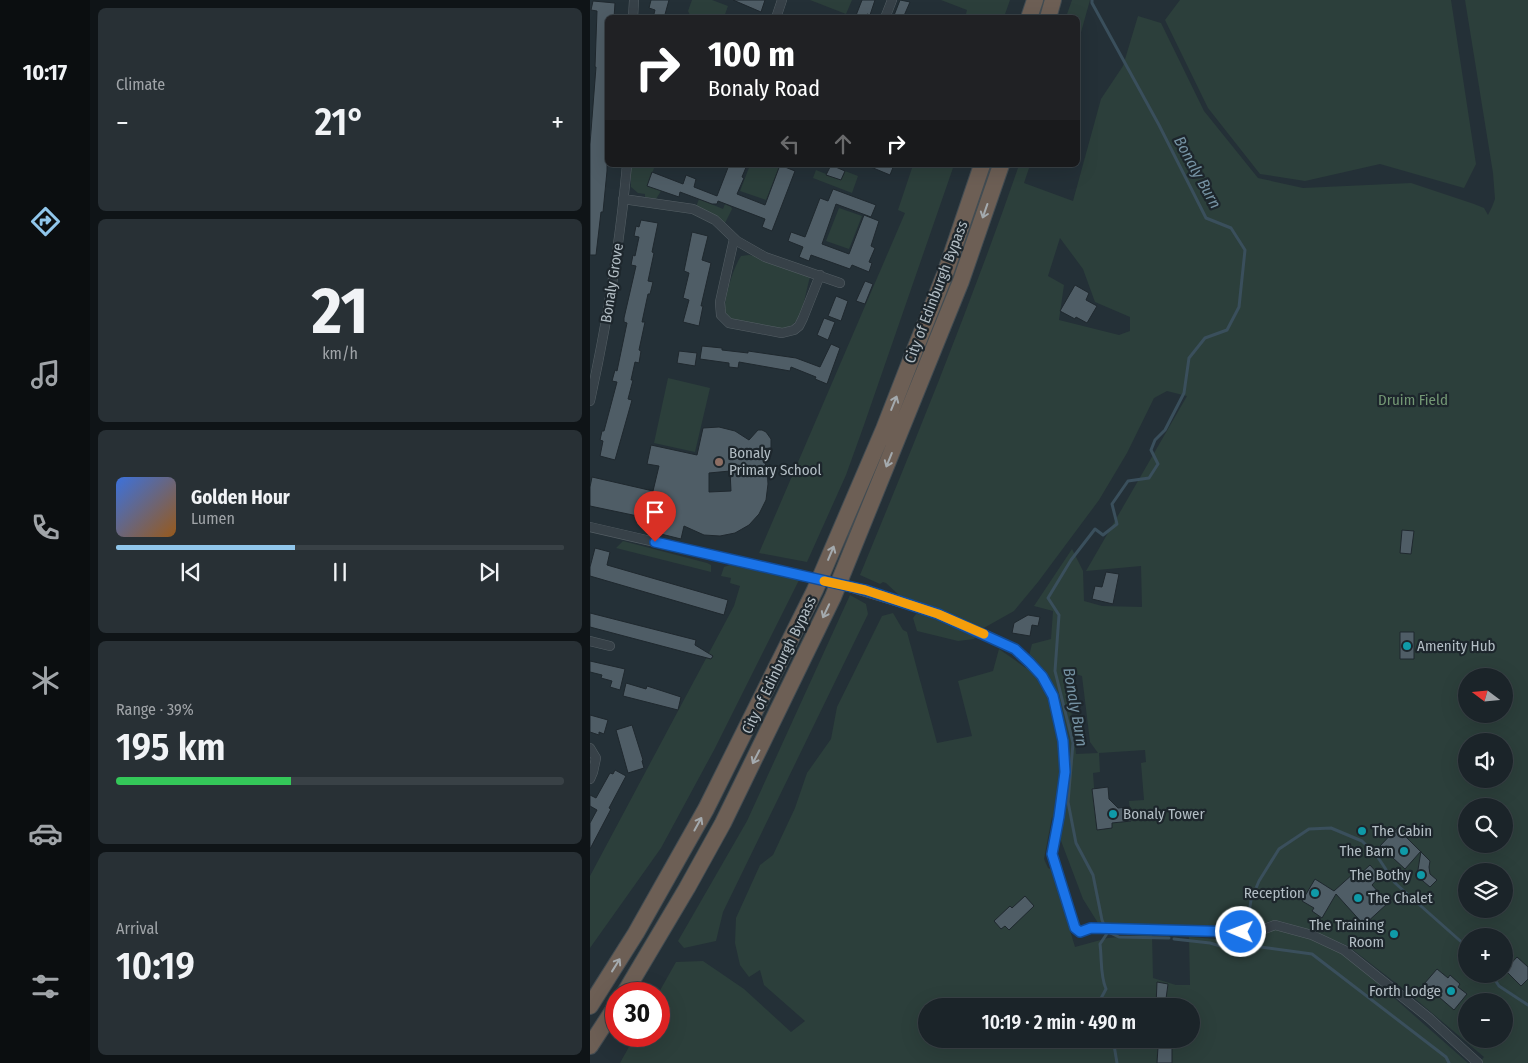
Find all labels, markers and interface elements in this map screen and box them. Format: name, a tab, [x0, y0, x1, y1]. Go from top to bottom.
text: 100 m	[708, 33, 795, 75]
icon: right	[625, 35, 690, 100]
text: 10:17	[23, 59, 67, 86]
text: Climate	[116, 75, 165, 94]
text: Bonaly Road	[708, 75, 820, 102]
text: 21°	[315, 99, 365, 145]
text: −	[116, 106, 129, 139]
text: +	[551, 106, 564, 139]
icon: left	[776, 130, 804, 158]
icon: ahead	[829, 130, 857, 158]
icon: right	[882, 130, 910, 158]
water label: Bonaly Burn	[1170, 133, 1225, 212]
one-way arrow	[980, 203, 989, 218]
icon: directions	[28, 204, 63, 239]
street label: City of Edinburgh Bypass	[901, 218, 971, 366]
street label: Bonaly Grove	[597, 242, 627, 324]
text: 21	[312, 272, 368, 350]
text: km/h	[322, 344, 358, 363]
icon: music	[28, 357, 63, 392]
park label: Druim Field	[1378, 391, 1448, 409]
one-way arrow	[890, 396, 899, 411]
place label: Bonaly Primary School	[729, 444, 821, 479]
one-way arrow	[883, 453, 892, 468]
marker: Bonaly Primary School	[713, 456, 725, 468]
text: Golden Hour	[191, 486, 290, 509]
pin	[634, 491, 676, 542]
icon: arrive	[641, 498, 669, 526]
text: Lumen	[191, 509, 235, 528]
icon: phone	[28, 510, 63, 545]
one-way arrow	[827, 546, 837, 561]
icon: previous	[177, 558, 205, 586]
icon: pause	[326, 558, 354, 586]
icon: next	[475, 558, 503, 586]
street label: City of Edinburgh Bypass	[738, 593, 820, 737]
one-way arrow	[821, 603, 831, 618]
place label: Amenity Hub	[1417, 637, 1496, 655]
marker: Amenity Hub	[1401, 640, 1413, 652]
icon: climate	[28, 663, 63, 698]
water label: Bonaly Burn	[1059, 666, 1092, 748]
north arrow	[1458, 668, 1512, 722]
map controls	[1458, 668, 1513, 1048]
text: Range · 39%	[116, 700, 194, 719]
text: 195 km	[116, 724, 226, 770]
button: sound	[1458, 733, 1513, 788]
one-way arrow	[751, 749, 760, 764]
button: search	[1458, 798, 1513, 853]
place label: Bonaly Tower	[1123, 805, 1205, 823]
marker: Bonaly Tower	[1107, 808, 1119, 820]
icon: car	[28, 816, 63, 851]
one-way arrow	[693, 818, 703, 832]
place label: The Cabin	[1372, 822, 1432, 840]
marker: The Cabin	[1356, 825, 1368, 837]
place label: The Barn	[1340, 842, 1394, 860]
marker: The Barn	[1398, 845, 1410, 857]
button: layers	[1458, 863, 1513, 918]
place label: The Bothy	[1350, 866, 1411, 884]
marker: The Bothy	[1415, 869, 1427, 881]
place label: Reception	[1244, 884, 1305, 902]
marker: Reception	[1309, 887, 1321, 899]
place label: The Chalet	[1368, 889, 1433, 907]
marker: The Chalet	[1352, 892, 1364, 904]
position arrow	[1214, 905, 1266, 957]
place label: The Training Room	[1309, 916, 1384, 951]
text: Arrival	[116, 919, 158, 938]
marker: The Training Room	[1388, 928, 1400, 940]
button: +	[1458, 928, 1513, 983]
text: 10:19	[116, 943, 195, 989]
one-way arrow	[611, 958, 621, 972]
icon: filters	[28, 969, 63, 1004]
speed limit sign: 30	[605, 982, 670, 1047]
place label: Forth Lodge	[1369, 982, 1441, 1000]
marker: Forth Lodge	[1445, 985, 1457, 997]
button: −	[1458, 993, 1513, 1048]
text: 10:19 · 2 min · 490 m	[982, 1011, 1136, 1034]

